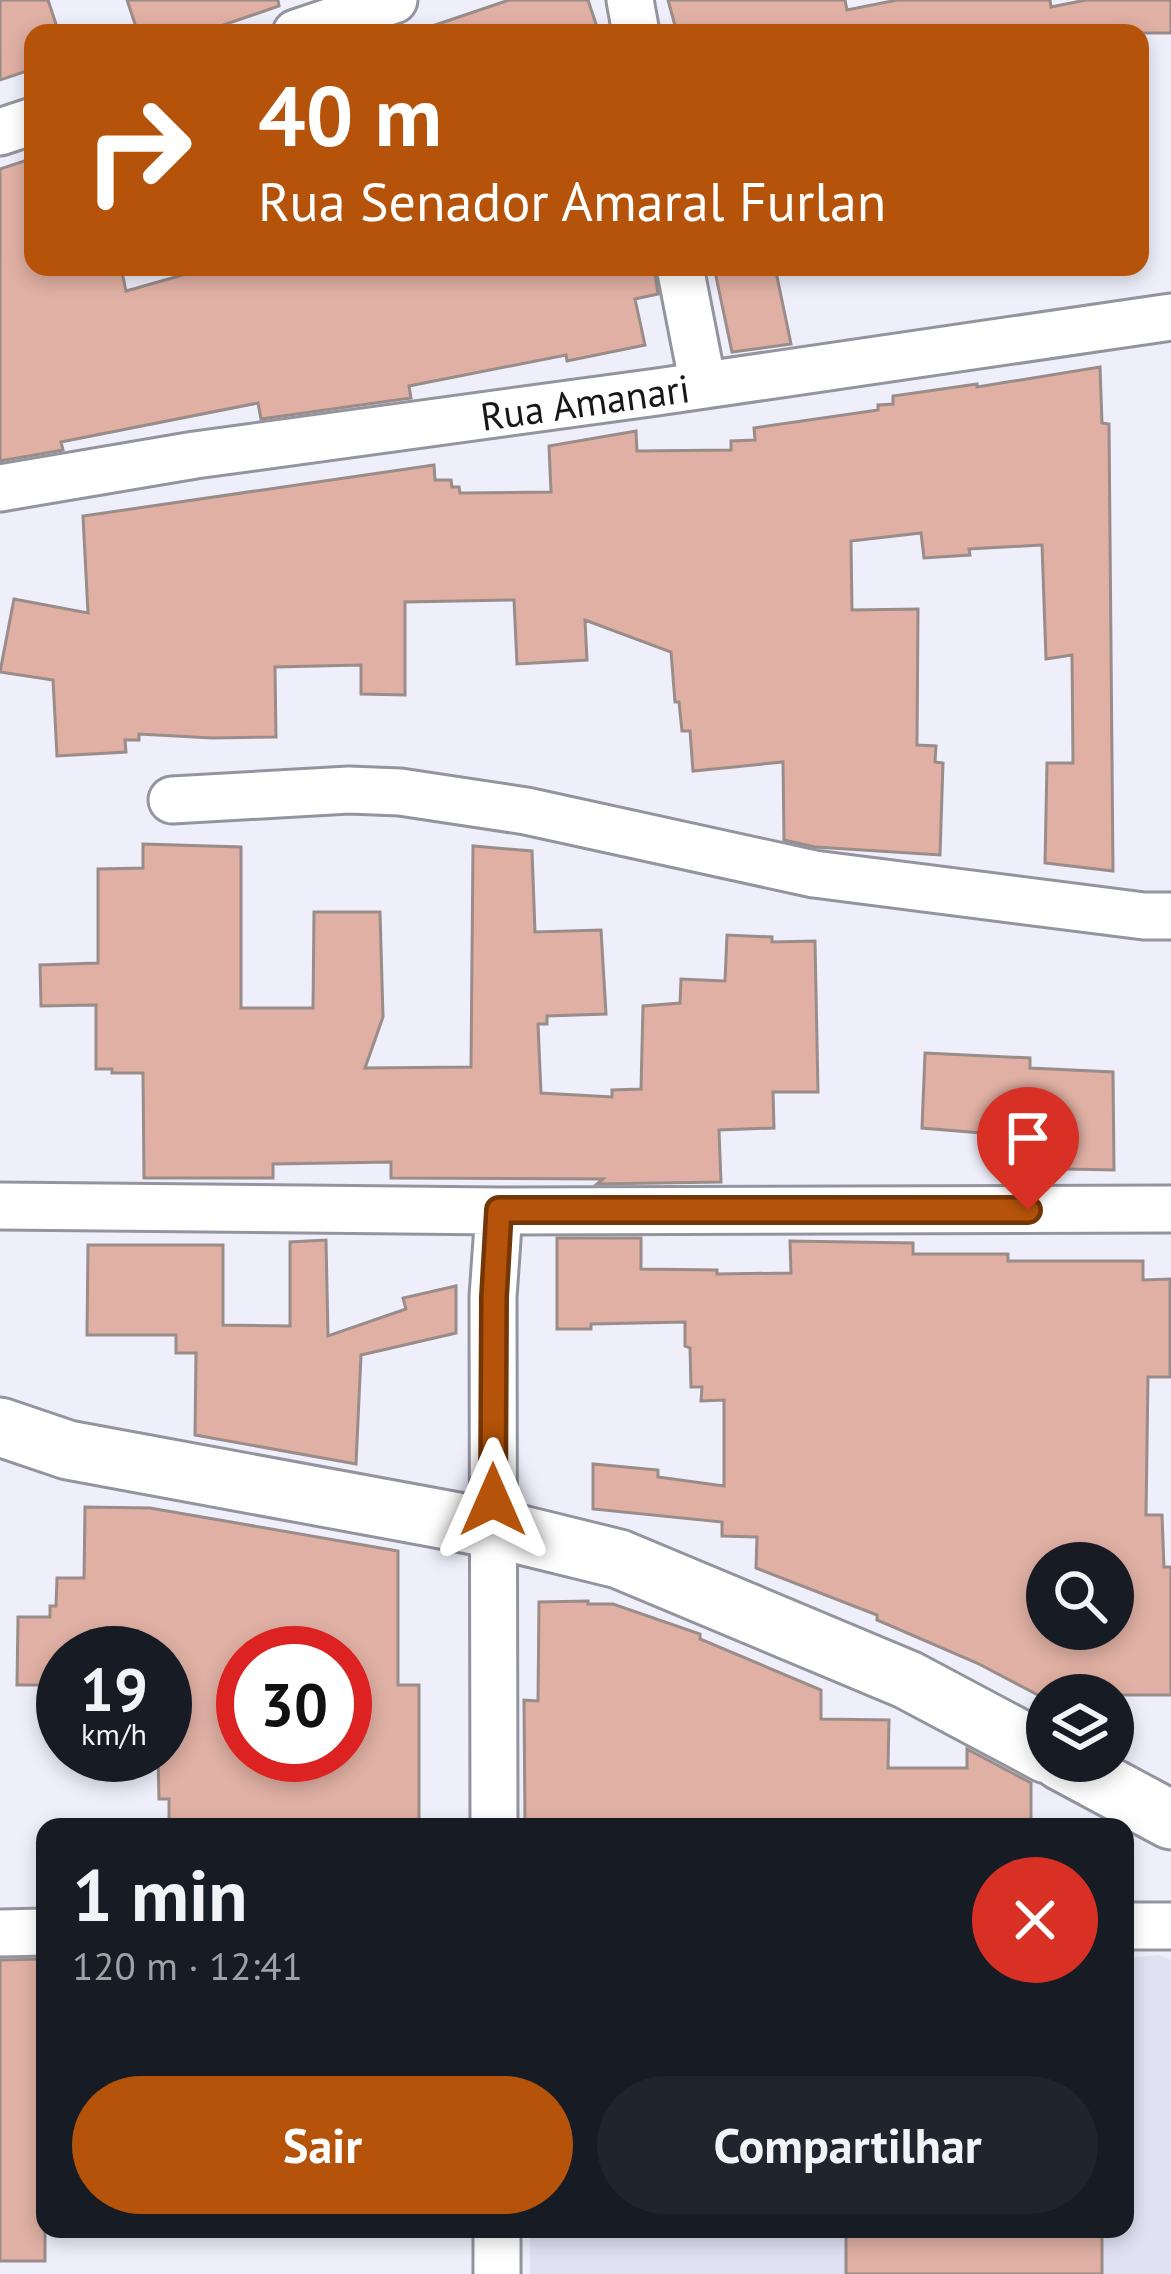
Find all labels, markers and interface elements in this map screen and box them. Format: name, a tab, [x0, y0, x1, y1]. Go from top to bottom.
text: 40 m	[258, 60, 442, 169]
icon: right	[60, 72, 216, 228]
text: Rua Senador Amaral Furlan	[258, 166, 886, 236]
street label: Rua Amanari	[477, 362, 693, 442]
pin	[977, 1087, 1079, 1210]
icon: arrive	[995, 1105, 1061, 1171]
position arrow	[430, 1437, 556, 1563]
map controls	[1026, 1542, 1134, 1782]
button: search	[1026, 1542, 1134, 1650]
speed limit sign: 30	[216, 1626, 372, 1782]
text: 19	[80, 1650, 148, 1728]
button: layers	[1026, 1674, 1134, 1782]
text: km/h	[81, 1714, 147, 1753]
text: 1 min	[72, 1848, 248, 1941]
button: close	[972, 1857, 1098, 1983]
text: 120 m · 12:41	[72, 1940, 303, 1991]
button: Sair	[72, 2076, 573, 2214]
button: Compartilhar	[597, 2076, 1098, 2214]

